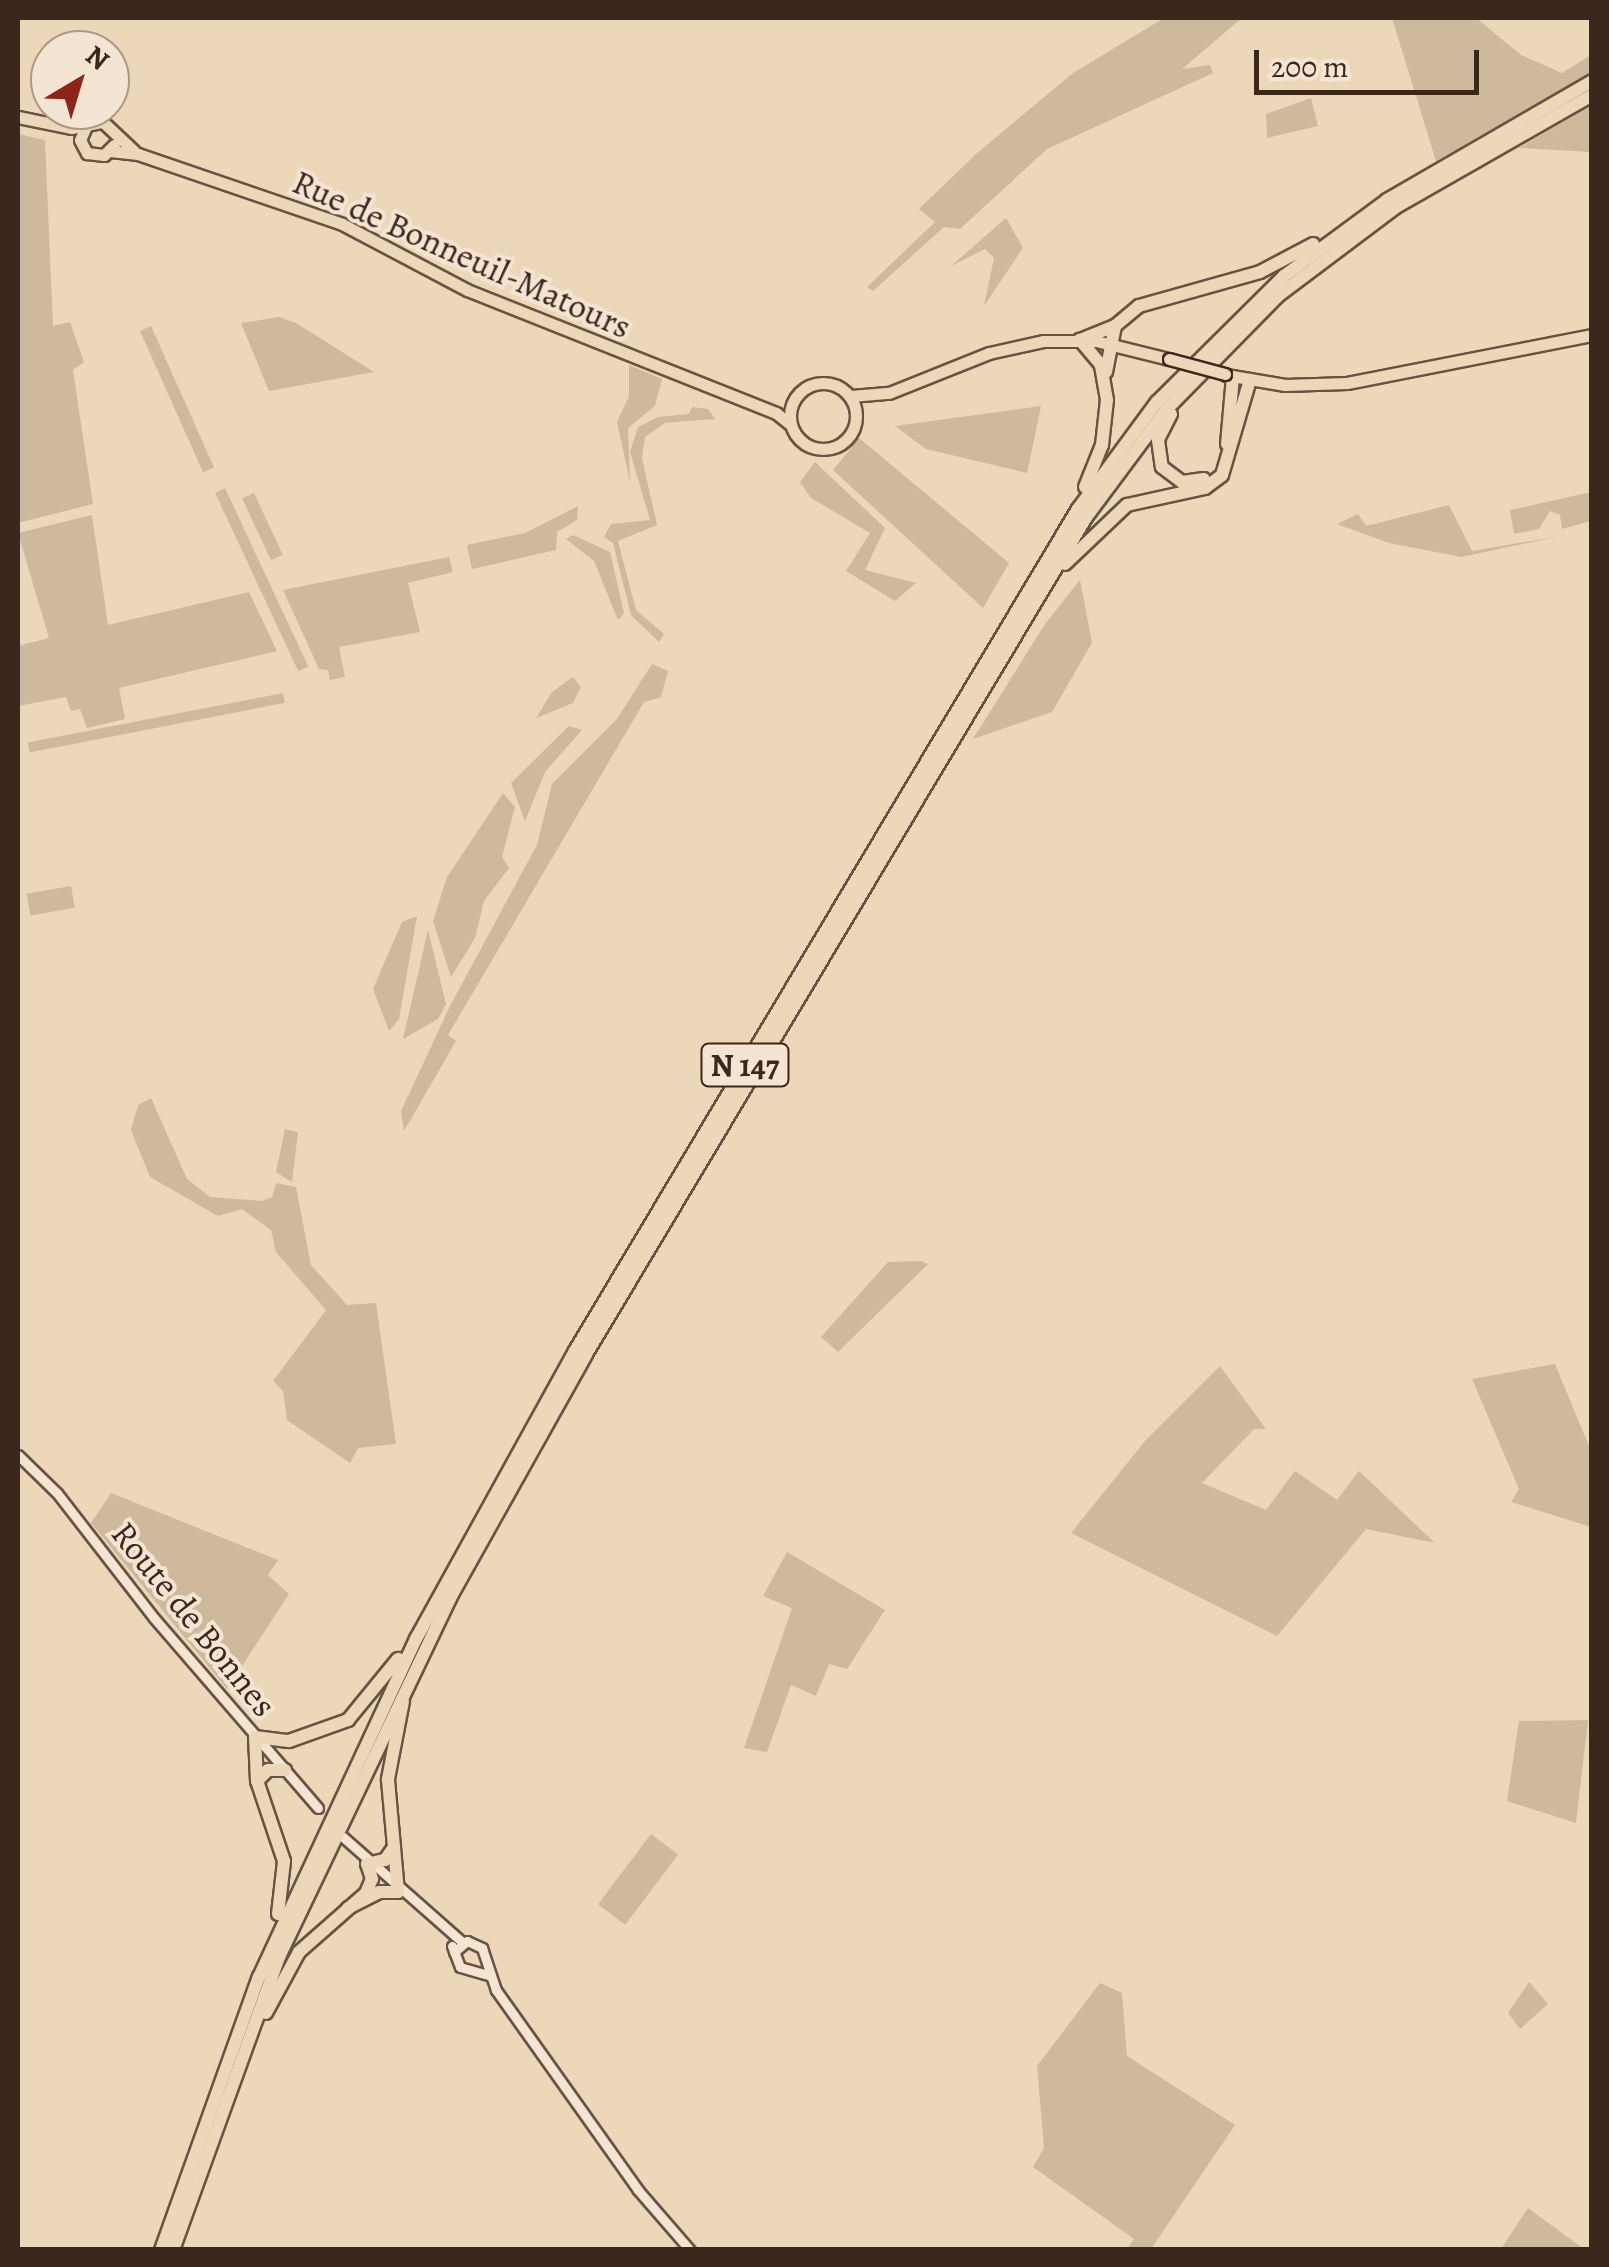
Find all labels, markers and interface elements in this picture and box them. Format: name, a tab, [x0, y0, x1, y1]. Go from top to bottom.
north arrow	[30, 30, 130, 130]
scale bar	[1259, 30, 1484, 92]
text: N	[78, 37, 117, 79]
text: 200 m	[1271, 47, 1348, 87]
street label: Rue de Bonneuil-Matours	[286, 160, 638, 348]
road number: N 147	[700, 1038, 790, 1092]
street label: Route de Bonnes	[103, 1513, 285, 1725]

